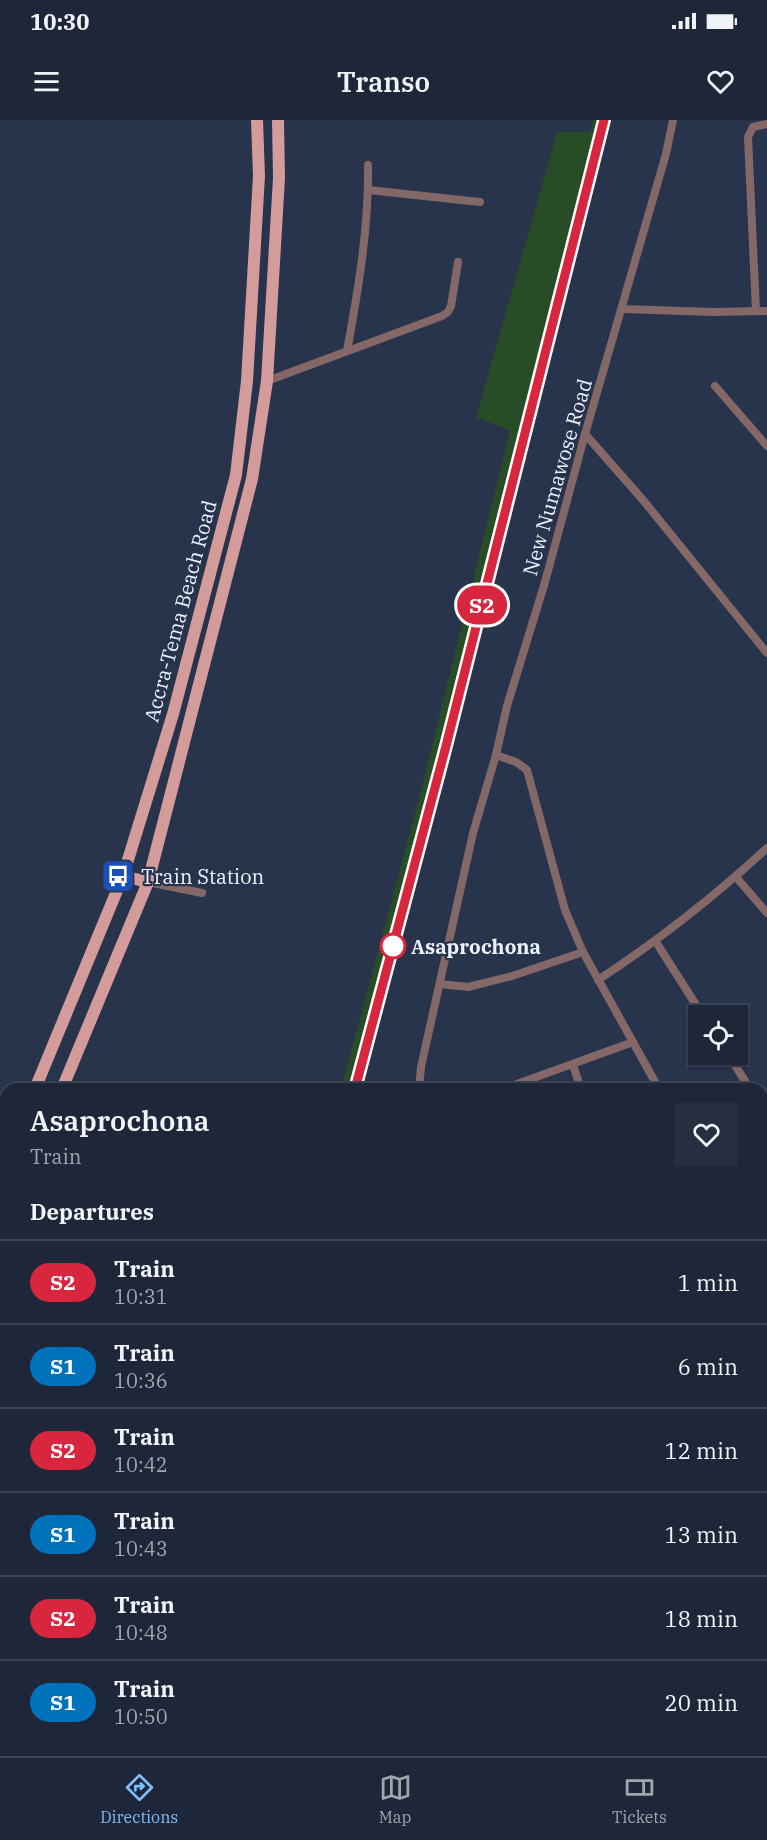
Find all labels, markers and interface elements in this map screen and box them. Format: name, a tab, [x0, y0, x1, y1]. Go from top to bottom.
text: 10:30	[30, 7, 89, 36]
text: Transo	[337, 64, 430, 99]
icon: menu	[30, 65, 63, 98]
icon: heart	[704, 65, 737, 98]
street label: New Numawose Road	[516, 375, 598, 579]
street label: Accra-Tema Beach Road	[137, 497, 223, 725]
line badge: S2	[455, 586, 509, 624]
text: S2	[469, 591, 495, 619]
bus stop icon: Train Station	[100, 858, 136, 894]
place label: Train Station	[141, 863, 264, 890]
marker: Asaprochona	[380, 933, 406, 959]
place label: Asaprochona	[411, 933, 541, 960]
map controls	[688, 1005, 748, 1065]
button: locate	[688, 1005, 748, 1065]
text: Asaprochona	[30, 1102, 209, 1139]
button: heart	[675, 1103, 738, 1166]
text: Train	[30, 1143, 82, 1170]
text: Departures	[30, 1197, 154, 1226]
text: Train	[114, 1254, 175, 1283]
text: S2	[50, 1268, 76, 1296]
text: 1 min	[678, 1268, 738, 1297]
text: 10:31	[114, 1283, 168, 1310]
text: Train	[114, 1338, 175, 1367]
text: S1	[50, 1352, 76, 1380]
text: 6 min	[678, 1352, 738, 1381]
text: 10:36	[114, 1367, 168, 1394]
text: Train	[114, 1422, 175, 1451]
text: S2	[50, 1436, 76, 1464]
text: 12 min	[665, 1436, 738, 1465]
text: 10:42	[114, 1451, 168, 1478]
text: Train	[114, 1506, 175, 1535]
text: S1	[50, 1520, 76, 1548]
text: 13 min	[665, 1520, 738, 1549]
text: 10:43	[114, 1535, 168, 1562]
text: Train	[114, 1590, 175, 1619]
text: S2	[50, 1604, 76, 1632]
text: 18 min	[665, 1604, 738, 1633]
text: 10:48	[114, 1619, 168, 1646]
text: Train	[114, 1674, 175, 1703]
text: S1	[50, 1688, 76, 1716]
text: 20 min	[665, 1688, 738, 1717]
text: 10:50	[114, 1703, 168, 1730]
tab: Directions	[100, 1771, 178, 1827]
tab: Map	[379, 1771, 412, 1827]
tab: Tickets	[612, 1771, 667, 1827]

